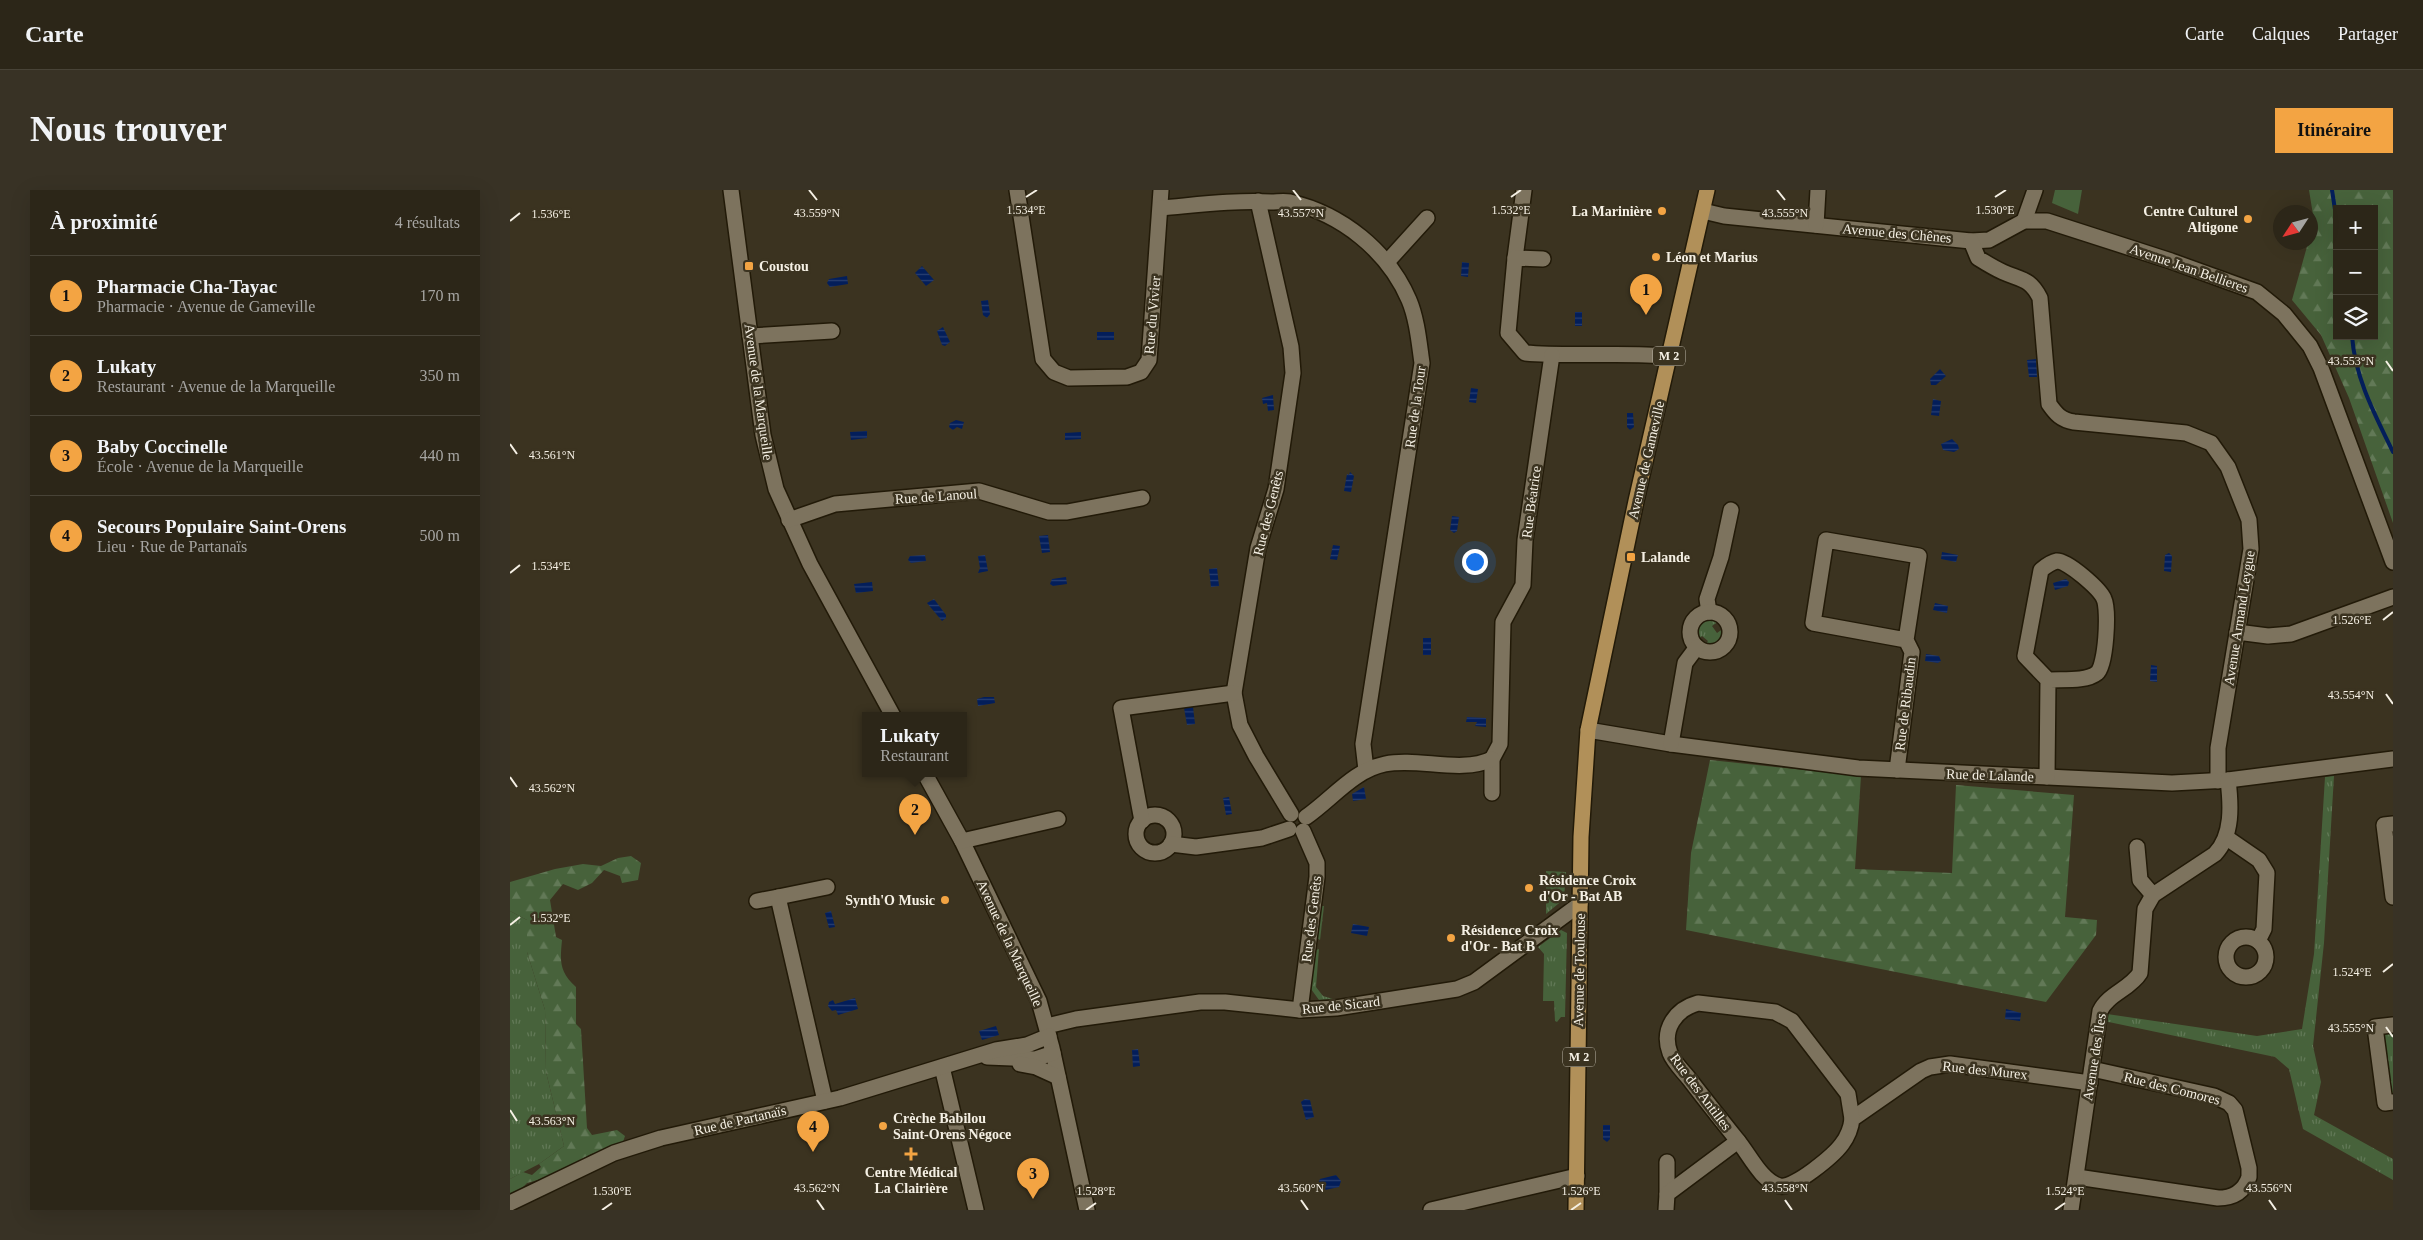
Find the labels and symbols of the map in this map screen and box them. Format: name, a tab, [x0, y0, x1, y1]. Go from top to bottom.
text: 1.534°E	[1006, 203, 1046, 217]
text: 1.532°E	[1491, 203, 1531, 217]
text: 1.530°E	[1975, 203, 2015, 217]
place label: La Marinière	[1572, 204, 1652, 219]
place label: Centre Culturel Altigone	[2143, 204, 2238, 235]
marker: La Marinière	[1656, 205, 1668, 217]
north arrow	[2273, 205, 2318, 250]
text: 43.559°N	[794, 206, 841, 220]
text: 43.557°N	[1278, 206, 1325, 220]
text: 43.555°N	[1762, 206, 1809, 220]
text: 1.536°E	[531, 207, 571, 221]
marker: Centre Culturel Altigone	[2242, 213, 2254, 225]
street label: Avenue des Chênes	[1842, 221, 1952, 246]
street label: Avenue Jean Bellieres	[2128, 241, 2250, 296]
place label: Léon et Marius	[1666, 250, 1758, 265]
marker: Léon et Marius	[1650, 251, 1662, 263]
place label: Coustou	[759, 259, 809, 274]
marker: Coustou	[743, 260, 755, 272]
pin: 1	[1630, 274, 1662, 315]
street label: Rue du Vivier	[1142, 275, 1163, 355]
street label: Avenue de la Marqueille	[741, 323, 776, 461]
road number: M 2	[1653, 347, 1685, 366]
text: 43.553°N	[2328, 354, 2375, 368]
street label: Rue de la Tour	[1402, 365, 1429, 449]
street label: Avenue de Gameville	[1626, 399, 1667, 521]
text: 43.561°N	[529, 448, 576, 462]
street label: Rue Béatrice	[1519, 465, 1544, 539]
street label: Rue des Genêts	[1251, 469, 1286, 557]
street label: Rue de Lanoul	[894, 486, 978, 507]
your location	[1462, 549, 1488, 575]
street label: Avenue Armand Leygue	[2221, 549, 2258, 687]
place label: Lalande	[1641, 550, 1690, 565]
marker: Lalande	[1625, 551, 1637, 563]
text: 1.534°E	[531, 559, 571, 573]
text: 1.526°E	[2332, 613, 2372, 627]
street label: Rue de Ribaudin	[1892, 656, 1919, 752]
text: 43.554°N	[2328, 688, 2375, 702]
street label: Rue de Lalande	[1946, 766, 2034, 785]
text: 43.562°N	[529, 781, 576, 795]
pin: 2	[899, 794, 931, 835]
place label: Résidence Croix d'Or - Bat AB	[1539, 873, 1636, 904]
street label: Rue des Genêts	[1299, 875, 1324, 963]
street label: Avenue de la Marqueille	[974, 878, 1045, 1009]
marker: Résidence Croix d'Or - Bat AB	[1523, 882, 1535, 894]
place label: Synth'O Music	[845, 893, 935, 908]
marker: Synth'O Music	[939, 894, 951, 906]
text: 1.532°E	[531, 911, 571, 925]
street label: Avenue de Toulouse	[1571, 913, 1588, 1027]
place label: Résidence Croix d'Or - Bat B	[1461, 923, 1558, 954]
marker: Résidence Croix d'Or - Bat B	[1445, 932, 1457, 944]
text: 1.524°E	[2332, 965, 2372, 979]
street label: Rue de Sicard	[1301, 994, 1381, 1017]
street label: Avenue des Îles	[2079, 1012, 2109, 1102]
text: 43.555°N	[2328, 1021, 2375, 1035]
road number: M 2	[1563, 1048, 1595, 1066]
street label: Rue des Antilles	[1667, 1051, 1734, 1133]
street label: Rue des Murex	[1942, 1059, 2028, 1082]
street label: Rue des Comores	[2122, 1069, 2222, 1108]
street label: Rue de Partanaïs	[693, 1103, 788, 1138]
pin: 4	[797, 1111, 829, 1152]
place label: Crèche Babilou Saint-Orens Négoce	[893, 1111, 1011, 1142]
text: 43.563°N	[529, 1114, 576, 1128]
marker: Crèche Babilou Saint-Orens Négoce	[877, 1120, 889, 1132]
marker: Centre Médical La Clairière	[904, 1147, 918, 1161]
pin: 3	[1017, 1158, 1049, 1199]
place label: Centre Médical La Clairière	[865, 1165, 957, 1196]
text: 43.562°N	[794, 1181, 841, 1195]
text: 43.560°N	[1278, 1181, 1325, 1195]
text: 43.558°N	[1762, 1181, 1809, 1195]
text: 43.556°N	[2246, 1181, 2293, 1195]
text: 1.530°E	[592, 1184, 632, 1198]
text: 1.528°E	[1076, 1184, 1116, 1198]
text: 1.526°E	[1561, 1184, 1601, 1198]
text: 1.524°E	[2045, 1184, 2085, 1198]

